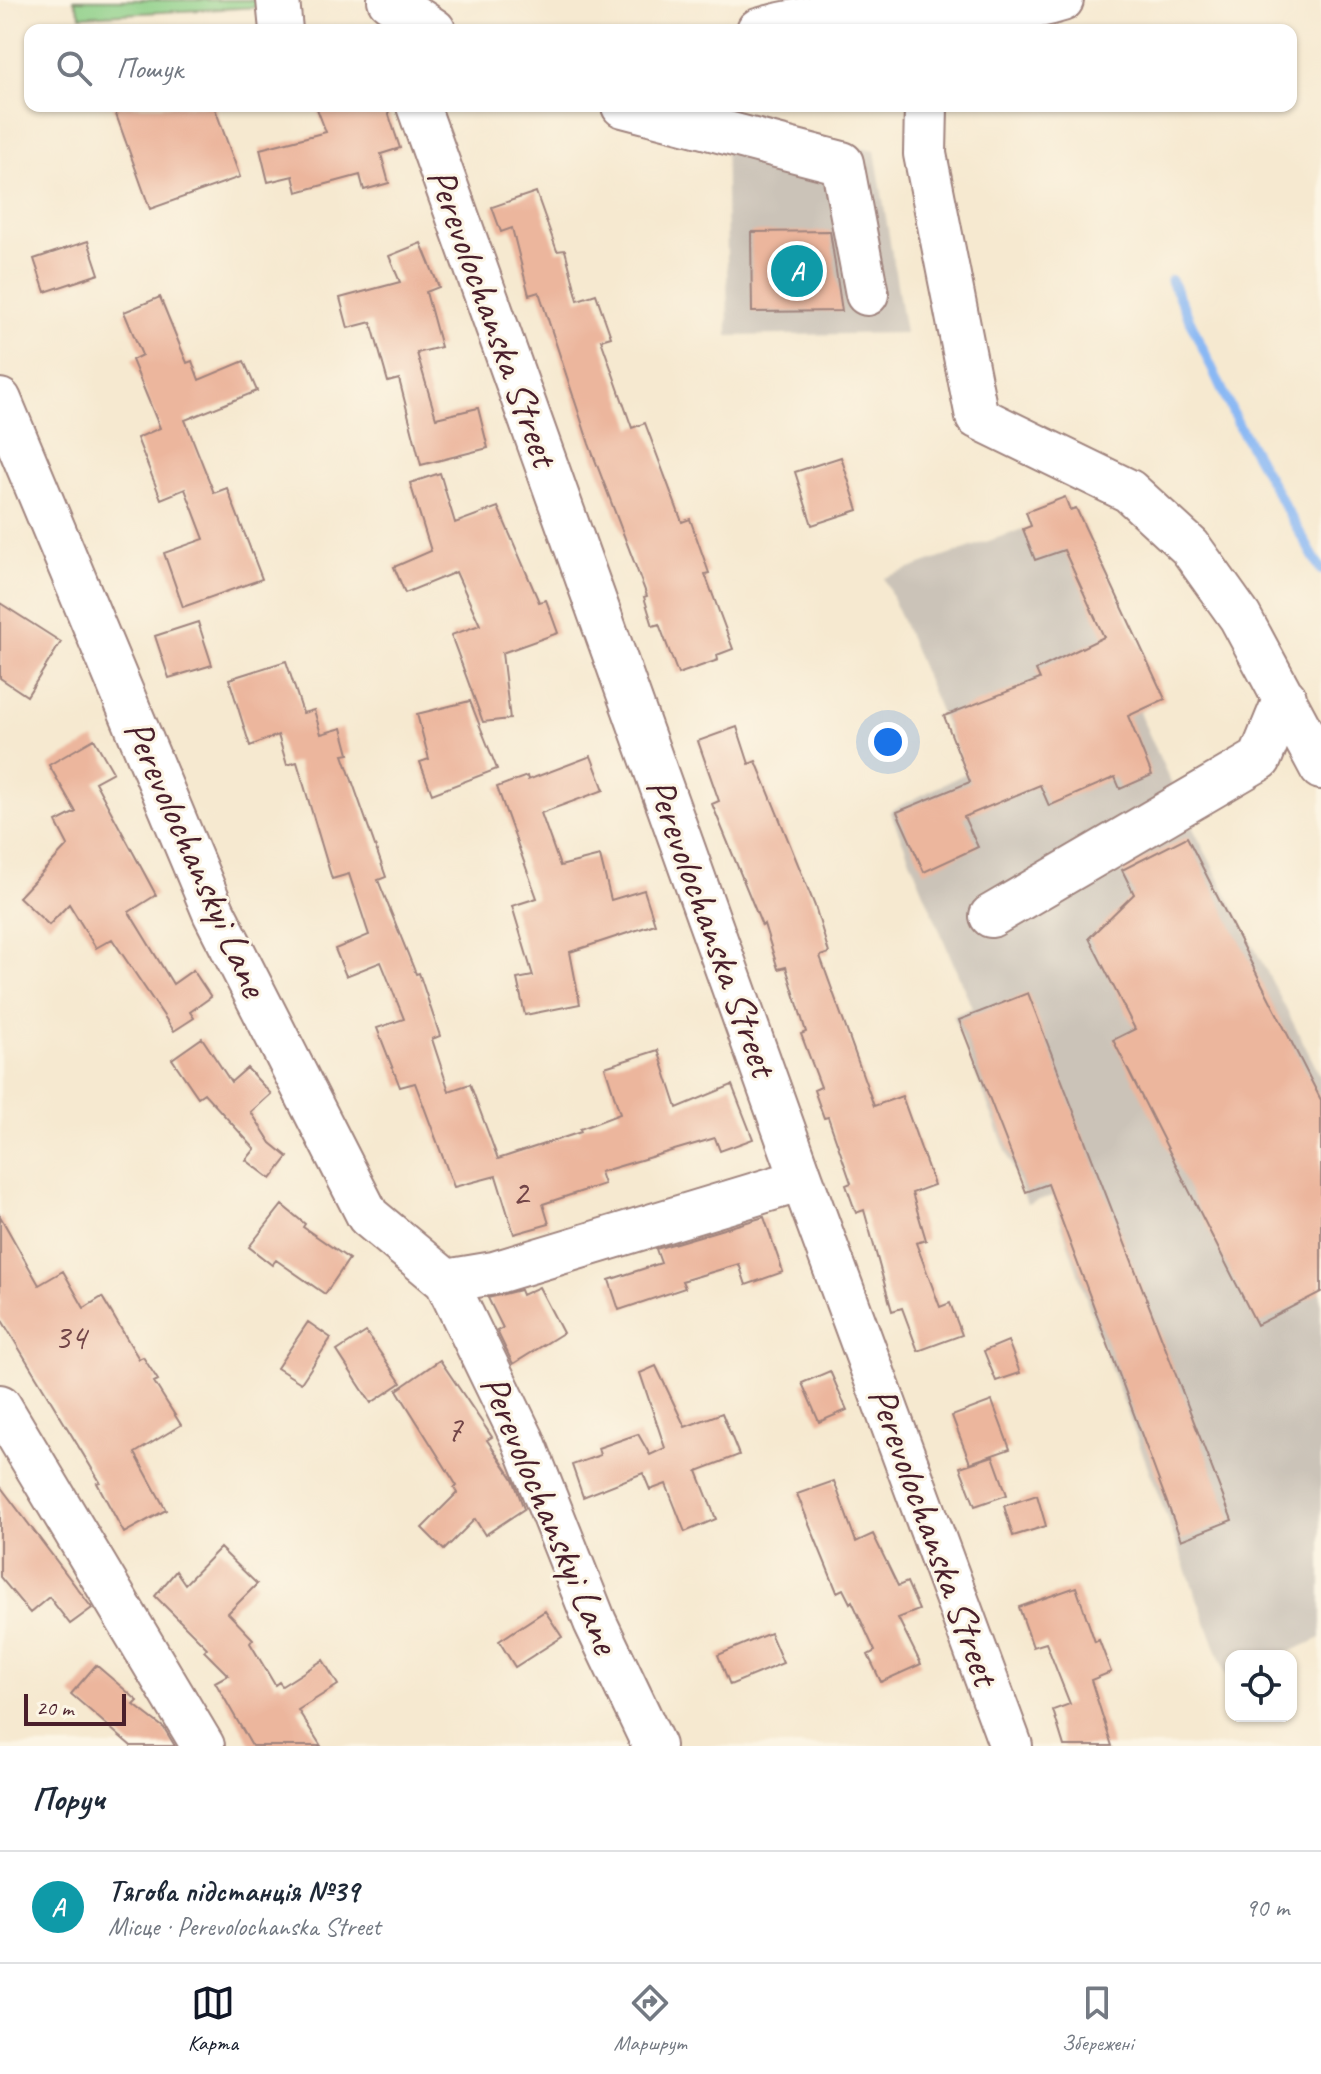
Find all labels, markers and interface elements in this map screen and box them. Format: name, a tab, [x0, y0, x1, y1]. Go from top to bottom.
search box	[24, 24, 1297, 112]
icon: search	[52, 46, 96, 90]
text: Пошук	[116, 49, 183, 87]
street label: Perevolochanska Street	[416, 161, 571, 476]
pin: A	[771, 241, 823, 301]
street label: Perevolochanskyi Lane	[113, 712, 281, 1007]
your location	[868, 722, 908, 762]
street label: Perevolochanska Street	[635, 771, 790, 1086]
house number: 2	[512, 1170, 531, 1216]
house number: 34	[54, 1314, 90, 1360]
street label: Perevolochanskyi Lane	[469, 1367, 632, 1663]
street label: Perevolochanska Street	[857, 1380, 1012, 1695]
house number: 7	[446, 1406, 464, 1452]
map controls	[1225, 1650, 1297, 1722]
button: locate	[1225, 1650, 1297, 1722]
scale bar	[24, 1690, 126, 1726]
text: 20 m	[36, 1694, 73, 1722]
text: Поруч	[32, 1777, 105, 1820]
text: Тягова пiдстанцiя №39	[108, 1872, 359, 1910]
text: A	[51, 1891, 65, 1924]
text: 90 m	[1245, 1891, 1289, 1924]
text: Місце · Perevolochanska Street	[108, 1910, 381, 1943]
tab: Карта	[188, 1981, 238, 2057]
tab: Маршрут	[614, 1981, 686, 2057]
tab: Збережені	[1062, 1981, 1133, 2057]

